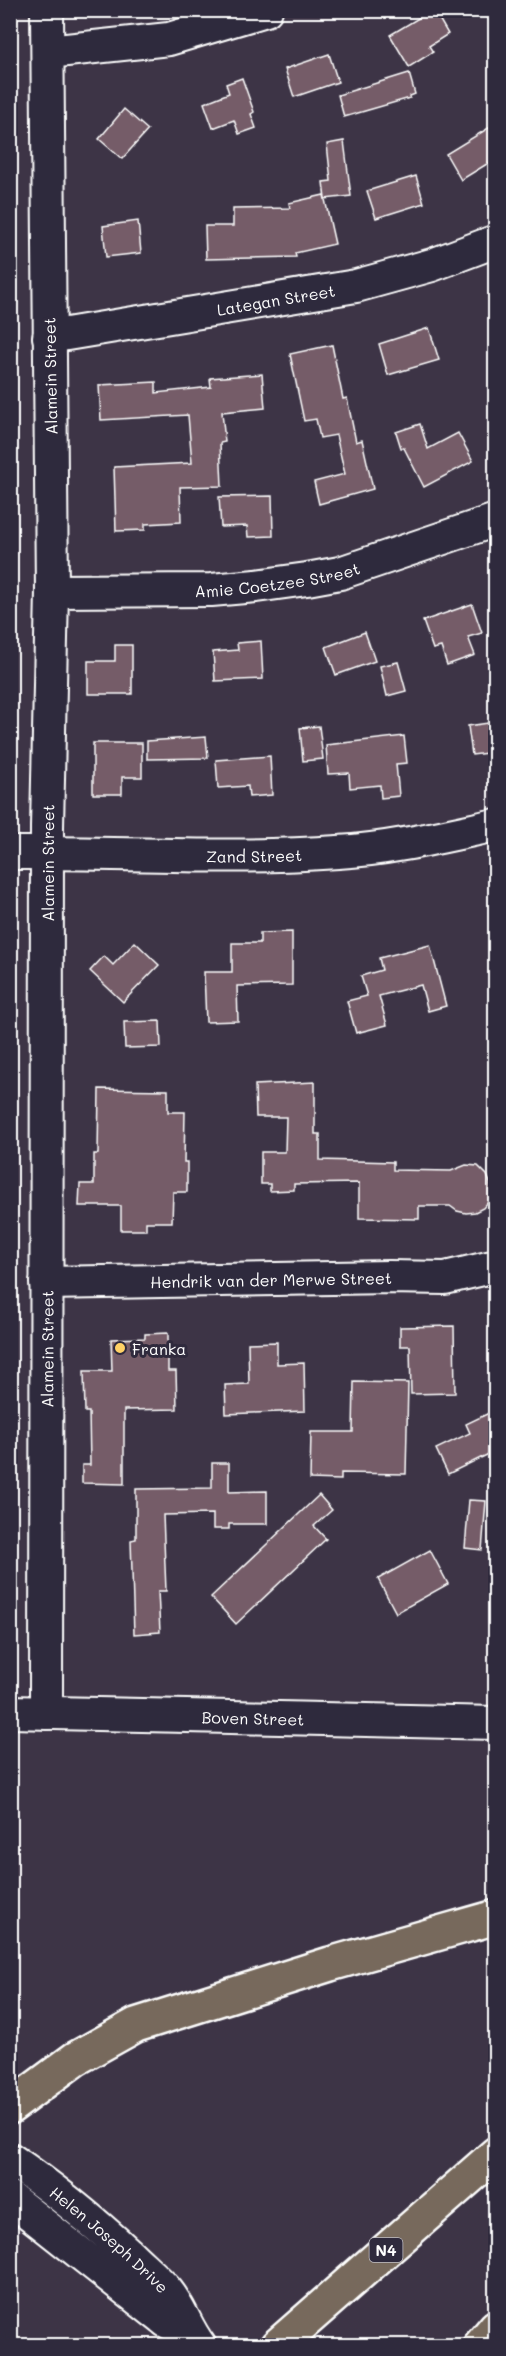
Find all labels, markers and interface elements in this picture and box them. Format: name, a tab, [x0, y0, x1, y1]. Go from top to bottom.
street label: Lategan Street	[215, 279, 337, 319]
street label: Alamein Street	[38, 317, 62, 435]
street label: Amie Coetzee Street	[195, 557, 362, 601]
street label: Alamein Street	[36, 804, 58, 922]
street label: Zand Street	[206, 844, 302, 866]
street label: Hendrik van der Merwe Street	[150, 1266, 392, 1292]
street label: Alamein Street	[36, 1290, 57, 1408]
place label: Franka	[132, 1338, 186, 1359]
marker: Franka	[113, 1341, 127, 1355]
street label: Boven Street	[201, 1706, 305, 1729]
street label: Helen Joseph Drive	[46, 2181, 174, 2297]
road number: N4	[370, 2238, 402, 2262]

